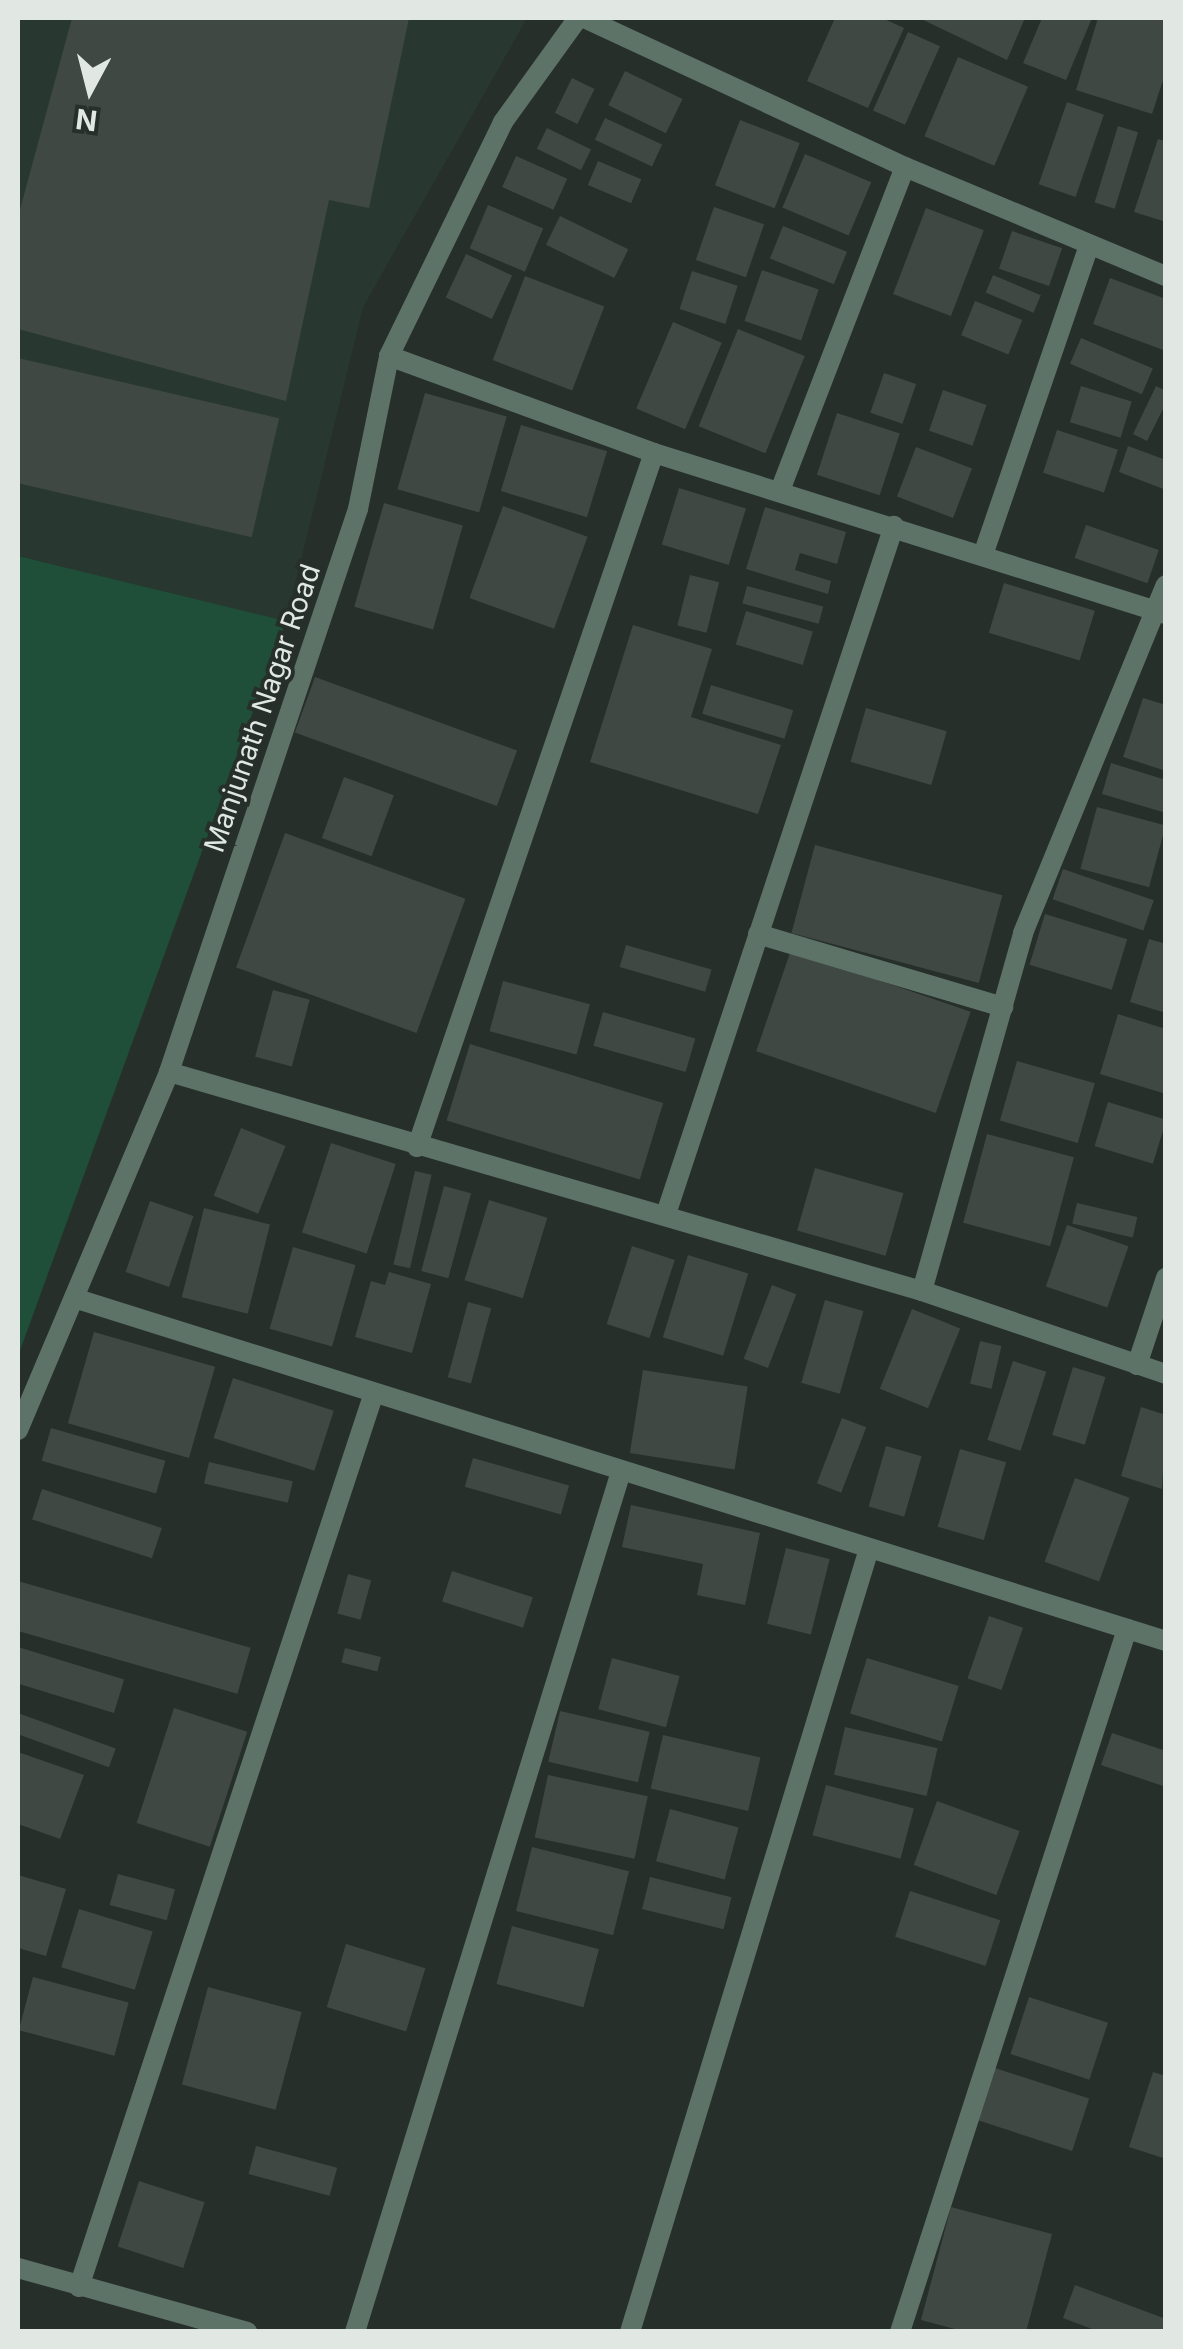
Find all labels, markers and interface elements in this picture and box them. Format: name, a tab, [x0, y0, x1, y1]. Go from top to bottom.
north arrow	[40, 40, 140, 140]
text: N	[74, 102, 99, 138]
street label: Manjunath Nagar Road	[197, 560, 327, 856]

